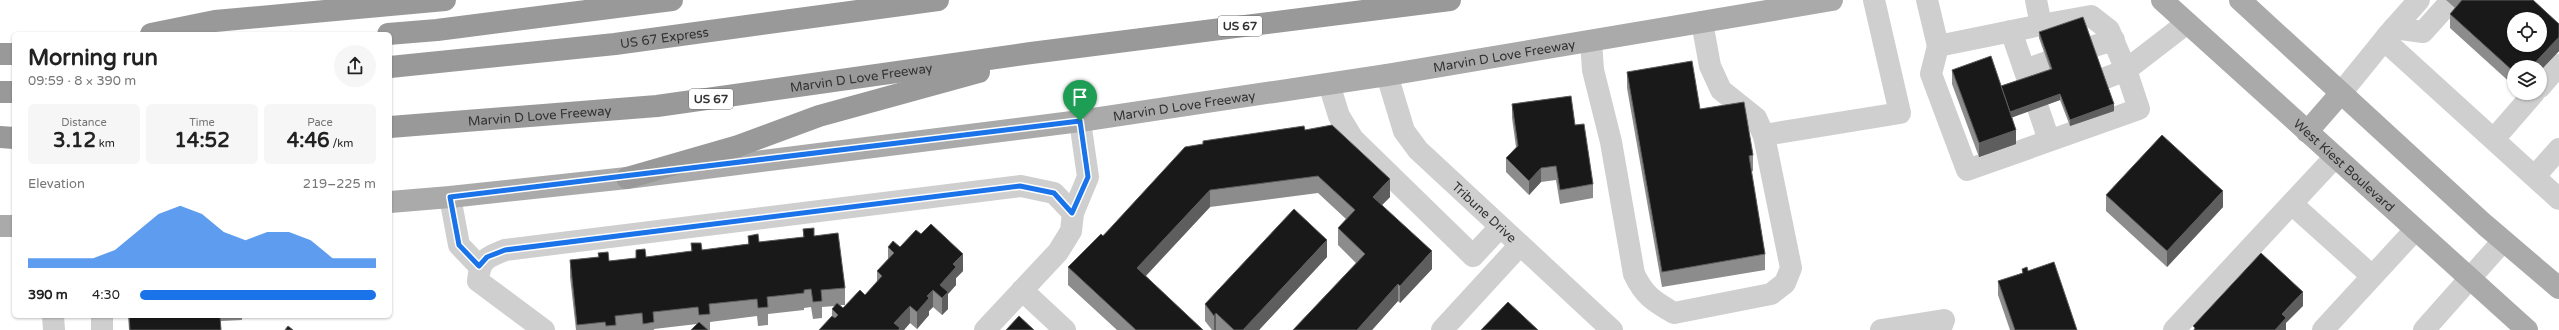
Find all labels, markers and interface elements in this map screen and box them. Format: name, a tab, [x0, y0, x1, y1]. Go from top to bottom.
map controls	[2507, 12, 2547, 100]
button: locate	[2507, 12, 2547, 52]
road number: US 67	[1218, 16, 1262, 36]
street label: US 67 Express	[619, 24, 710, 52]
street label: Marvin D Love Freeway	[1432, 36, 1577, 76]
text: Morning run	[28, 45, 158, 71]
button: share	[334, 45, 376, 87]
street label: Marvin D Love Freeway	[789, 60, 934, 96]
button: layers	[2507, 60, 2547, 100]
text: 09:59 · 8 × 390 m	[28, 73, 136, 89]
pin	[1063, 80, 1097, 121]
icon: arrive	[1069, 86, 1091, 108]
street label: Marvin D Love Freeway	[1112, 88, 1256, 125]
road number: US 67	[689, 89, 733, 109]
street label: Marvin D Love Freeway	[467, 103, 612, 130]
text: Distance	[61, 116, 107, 129]
text: Time	[189, 116, 215, 129]
text: Pace	[307, 116, 333, 129]
street label: West Kiest Boulevard	[2290, 116, 2398, 216]
text: 3.12	[53, 129, 96, 153]
text: 14:52	[174, 129, 230, 153]
text: 4:46	[287, 129, 330, 153]
text: km	[96, 137, 115, 150]
text: /km	[330, 137, 353, 150]
text: Elevation	[28, 176, 85, 192]
text: 219–225 m	[303, 176, 376, 192]
street label: Tribune Drive	[1448, 179, 1520, 246]
text: 390 m	[28, 287, 68, 303]
text: 4:30	[92, 287, 120, 303]

